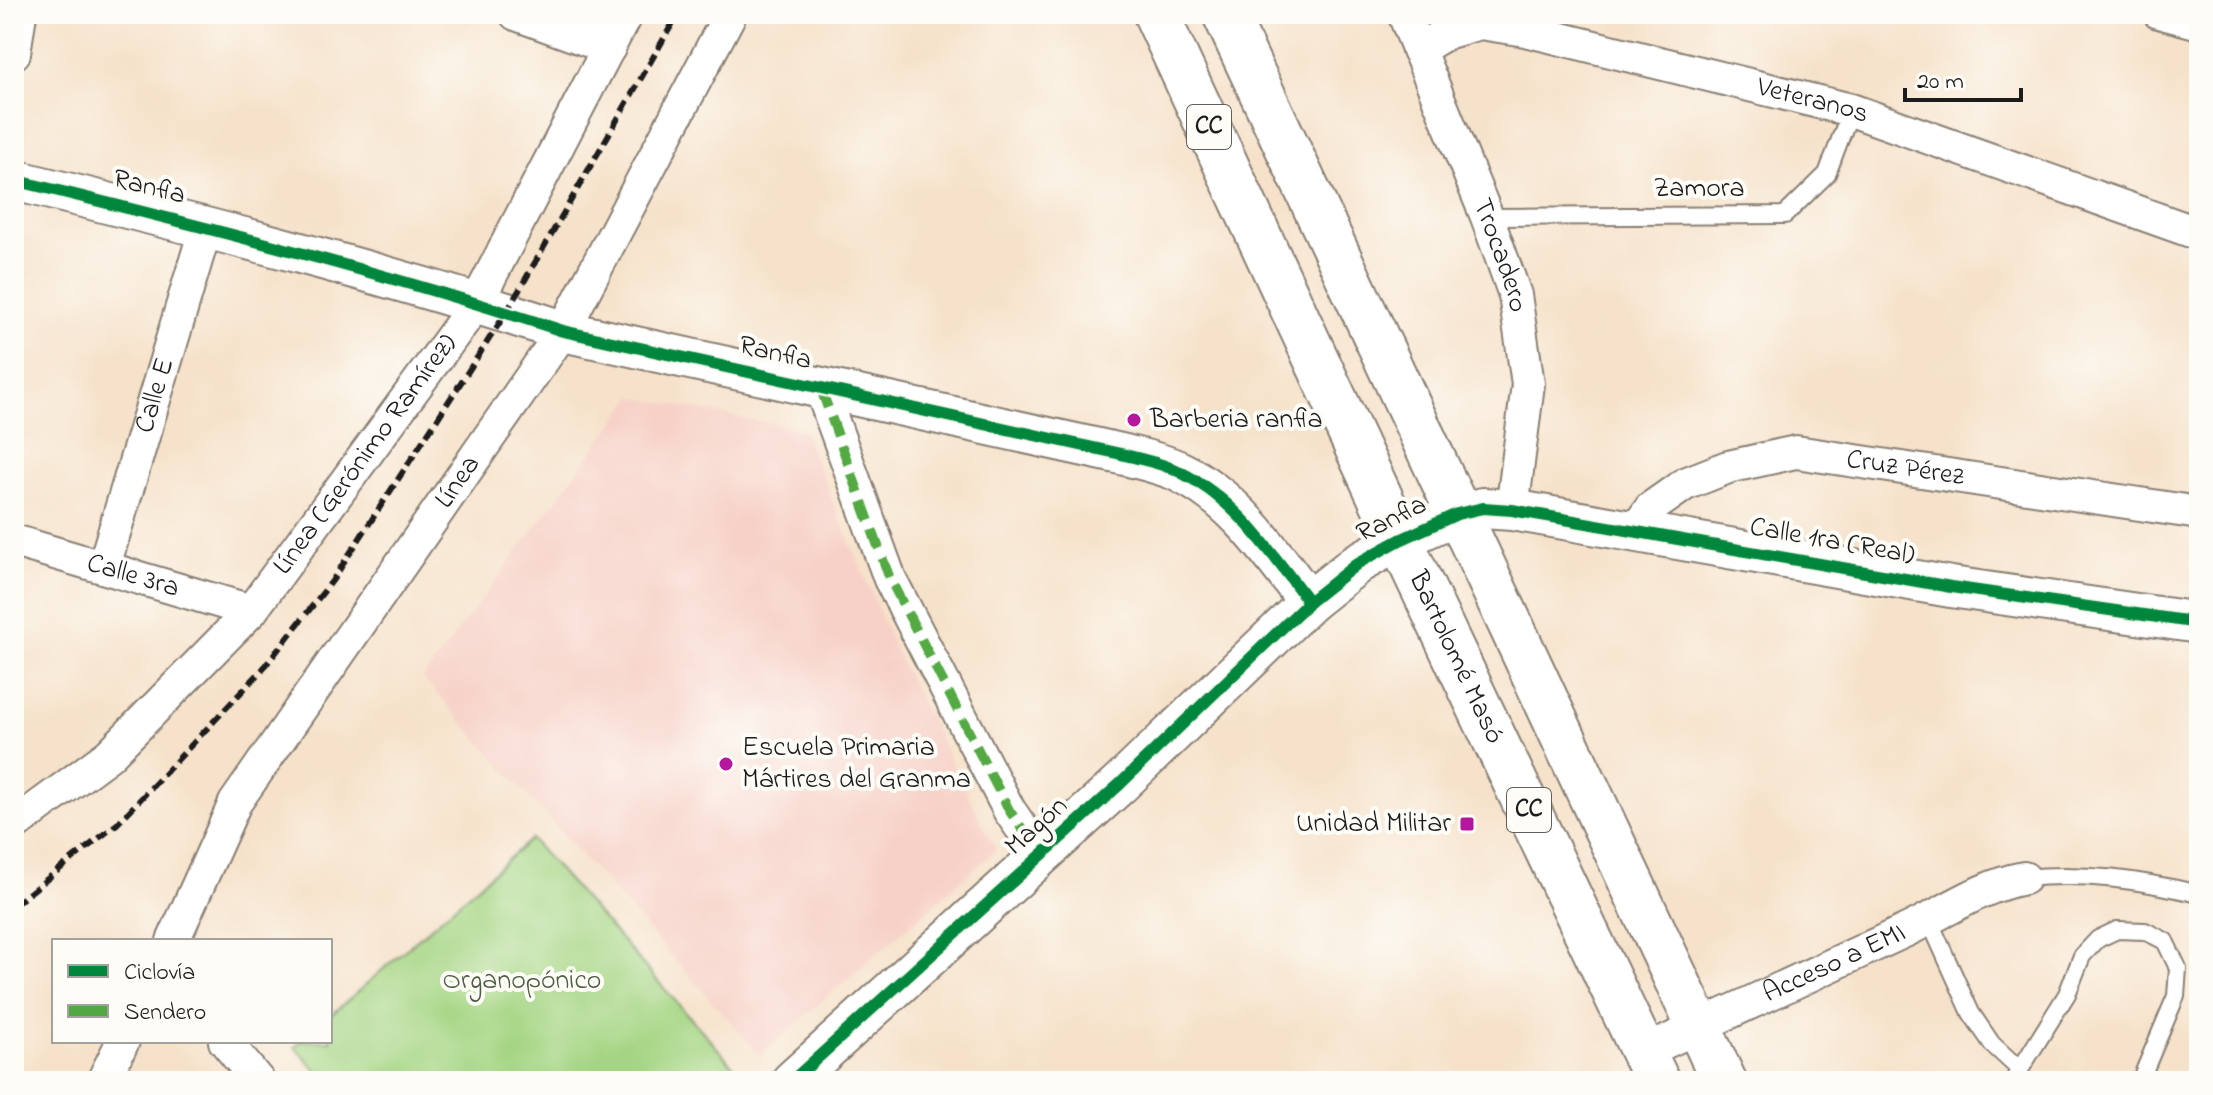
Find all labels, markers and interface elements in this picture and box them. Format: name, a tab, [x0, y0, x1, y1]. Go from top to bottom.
scale bar	[1905, 52, 2021, 102]
text: 20 m	[1917, 65, 1964, 100]
street label: Veteranos	[1751, 67, 1875, 135]
road number: CC	[1187, 105, 1231, 149]
street label: Ranfla	[108, 159, 190, 217]
street label: Zamora	[1653, 169, 1745, 210]
street label: Trocadero	[1461, 192, 1538, 315]
street label: Ranfla	[735, 326, 815, 382]
street label: Línea (Gerónimo Ramírez)	[266, 328, 464, 582]
street label: Calle E	[125, 353, 186, 438]
place label: Barberia ranfla	[1149, 400, 1323, 441]
marker: Barberia ranfla	[1125, 411, 1143, 429]
street label: Cruz Pérez	[1843, 439, 1967, 498]
street label: Línea	[428, 449, 488, 515]
street label: Ranfla	[1350, 485, 1434, 555]
street label: Calle 1ra (Real)	[1746, 507, 1918, 577]
street label: Calle 3ra	[82, 543, 184, 609]
street label: Bartolomé Masó	[1397, 563, 1515, 751]
place label: Escuela Primaria Mártires del Granma	[742, 728, 971, 801]
marker: Escuela Primaria Mártires del Granma	[717, 755, 735, 773]
street label: Magón	[996, 787, 1078, 867]
road number: CC	[1507, 788, 1551, 832]
place label: Unidad Militar	[1296, 804, 1451, 845]
marker: Unidad Militar	[1458, 815, 1476, 833]
street label: Acceso a EMI	[1756, 913, 1913, 1014]
legend	[52, 939, 332, 1043]
text: Ciclovía	[124, 956, 195, 991]
park label: Organopónico	[443, 961, 601, 1002]
text: Sendero	[124, 996, 206, 1031]

